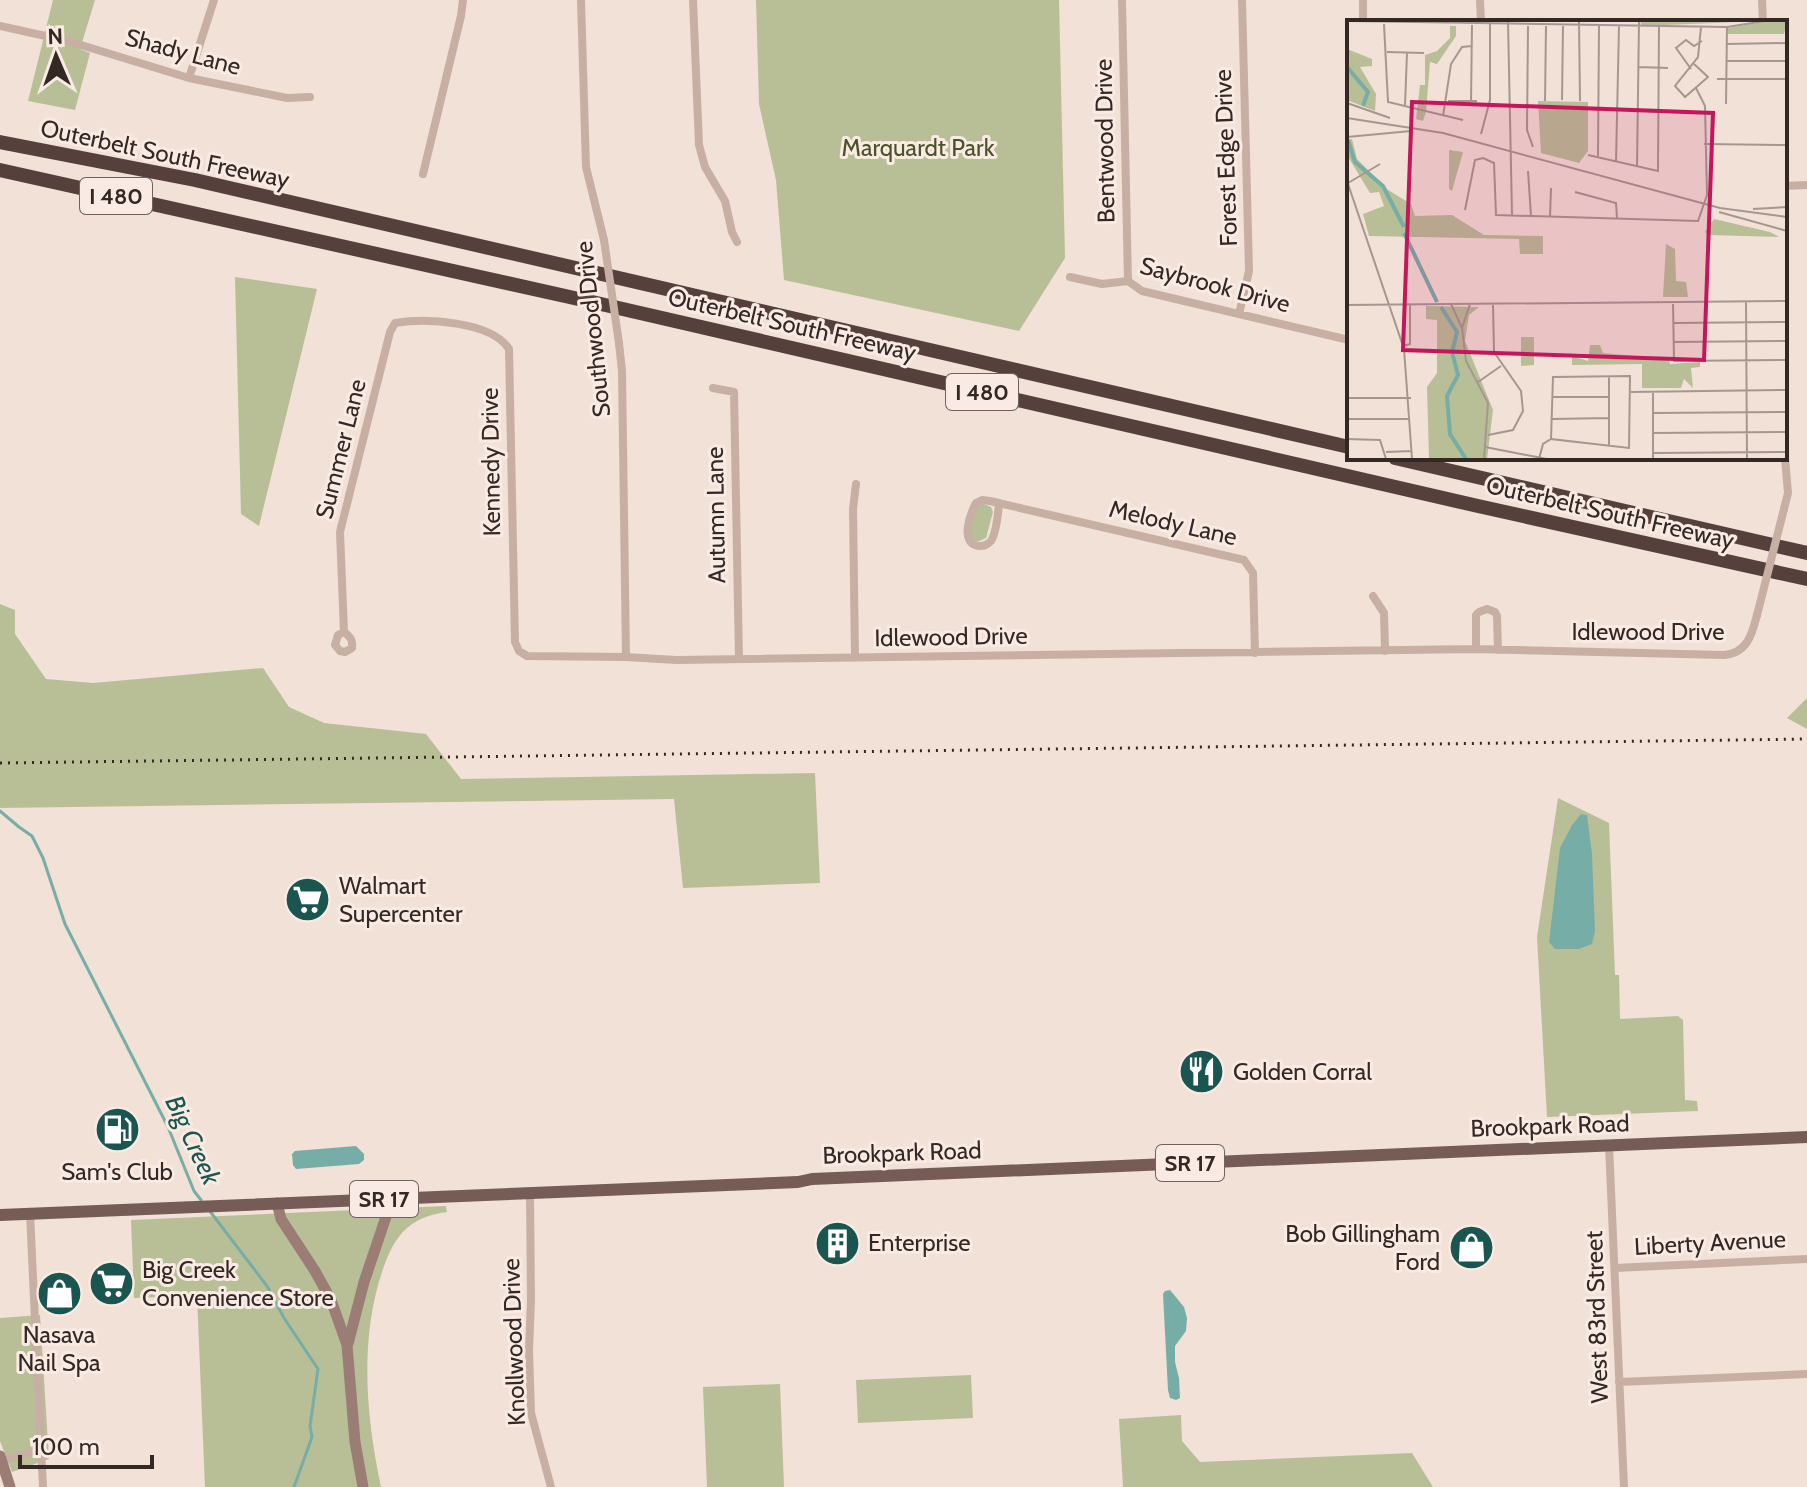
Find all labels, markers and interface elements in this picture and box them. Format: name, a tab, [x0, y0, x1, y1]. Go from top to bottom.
north arrow	[16, 16, 96, 96]
inset map	[1347, 20, 1787, 460]
street label: Shady Lane	[122, 22, 244, 81]
text: N	[47, 23, 64, 50]
street label: Bentwood Drive	[1089, 59, 1120, 223]
street label: Forest Edge Drive	[1208, 69, 1243, 247]
street label: Outerbelt South Freeway	[38, 113, 292, 194]
park label: Marquardt Park	[842, 133, 995, 162]
road number: I 480	[80, 178, 152, 214]
street label: Southwood Drive	[569, 240, 616, 419]
street label: Saybrook Drive	[1137, 251, 1293, 318]
street label: Outerbelt South Freeway	[665, 282, 919, 367]
road number: I 480	[946, 374, 1018, 410]
street label: Summer Lane	[309, 376, 372, 522]
street label: Kennedy Drive	[475, 387, 506, 537]
street label: Autumn Lane	[700, 446, 731, 584]
street label: Outerbelt South Freeway	[1483, 470, 1737, 555]
street label: Melody Lane	[1106, 494, 1240, 551]
street label: Idlewood Drive	[1571, 617, 1725, 646]
street label: Idlewood Drive	[874, 621, 1028, 652]
place label: Walmart Supercenter	[339, 871, 463, 928]
supermarket icon: Walmart Supercenter	[284, 876, 332, 924]
restaurant icon: Golden Corral	[1178, 1048, 1226, 1096]
place label: Golden Corral	[1233, 1057, 1372, 1086]
water label: Big Creek	[158, 1090, 228, 1190]
fuel station icon: Sam's Club	[93, 1106, 141, 1154]
street label: Brookpark Road	[1470, 1108, 1630, 1143]
street label: Brookpark Road	[822, 1135, 982, 1170]
road number: SR 17	[1156, 1145, 1224, 1181]
place label: Sam's Club	[61, 1157, 173, 1186]
road number: SR 17	[350, 1181, 418, 1217]
building icon: Enterprise	[813, 1219, 861, 1267]
place label: Bob Gillingham Ford	[1285, 1219, 1440, 1276]
shop icon: Bob Gillingham Ford	[1447, 1224, 1495, 1272]
street label: Liberty Avenue	[1633, 1224, 1787, 1261]
place label: Enterprise	[868, 1228, 970, 1257]
street label: West 83rd Street	[1579, 1230, 1614, 1404]
place label: Big Creek Convenience Store	[142, 1255, 334, 1312]
street label: Knollwood Drive	[496, 1258, 531, 1426]
supermarket icon: Big Creek Convenience Store	[87, 1260, 135, 1308]
shop icon: Nasava Nail Spa	[35, 1269, 83, 1317]
place label: Nasava Nail Spa	[17, 1320, 101, 1377]
scale bar	[20, 1419, 152, 1469]
text: 100 m	[32, 1432, 100, 1461]

